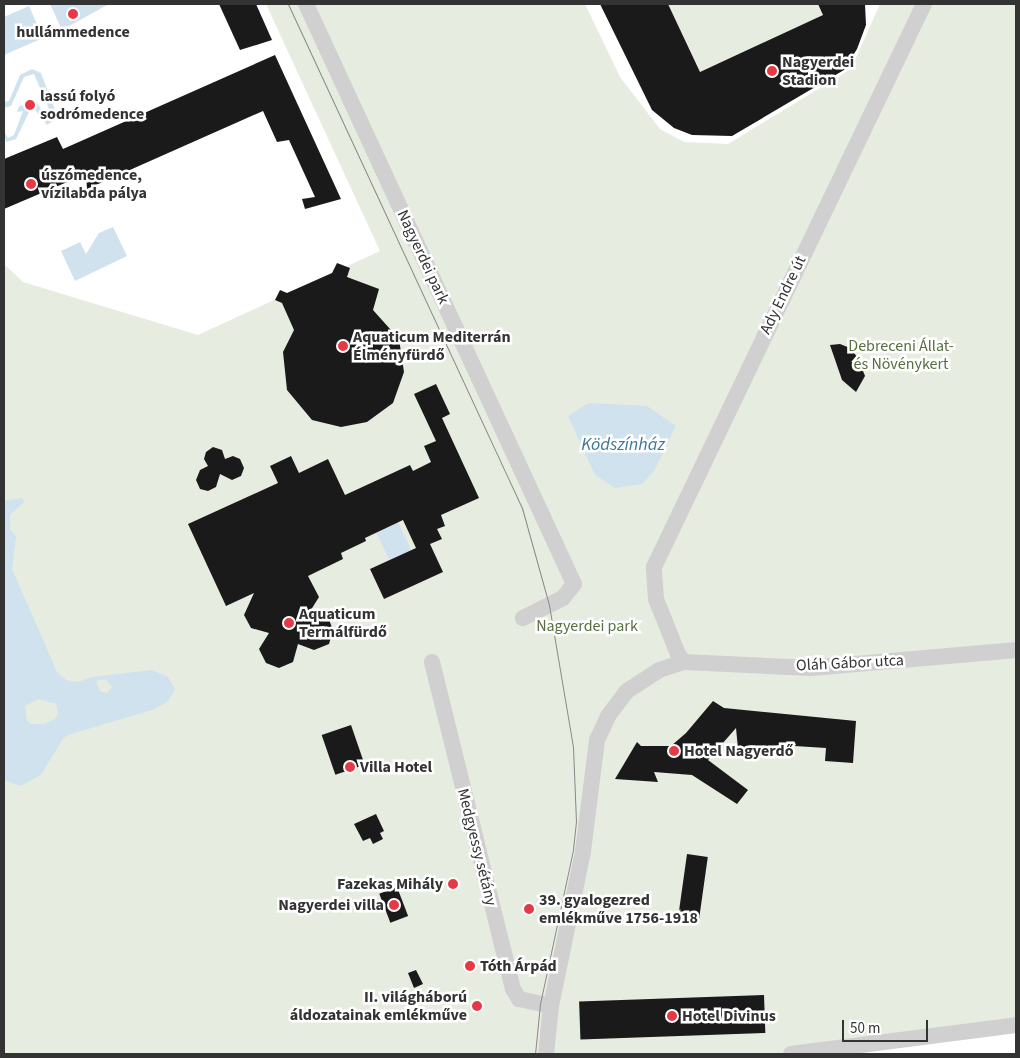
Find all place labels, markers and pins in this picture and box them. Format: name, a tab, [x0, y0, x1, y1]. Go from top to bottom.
marker: hullámmedence	[67, 8, 79, 20]
place label: hullámmedence	[16, 22, 130, 42]
place label: Nagyerdei Stadion	[782, 52, 854, 90]
marker: Nagyerdei Stadion	[766, 65, 778, 77]
place label: lassú folyó sodrómedence	[40, 86, 144, 124]
marker: lassú folyó sodrómedence	[24, 99, 36, 111]
place label: úszómedence, vízilabda pálya	[41, 165, 147, 203]
marker: úszómedence, vízilabda pálya	[25, 178, 37, 190]
place label: Aquaticum Mediterrán Élményfürdő	[353, 327, 511, 365]
marker: Aquaticum Mediterrán Élményfürdő	[337, 340, 349, 352]
place label: Aquaticum Termálfürdő	[299, 604, 387, 642]
marker: Aquaticum Termálfürdő	[283, 617, 295, 629]
place label: Hotel Nagyerdő	[684, 741, 794, 761]
marker: Hotel Nagyerdő	[668, 745, 680, 757]
place label: Villa Hotel	[360, 757, 432, 777]
marker: Villa Hotel	[344, 761, 356, 773]
place label: Fazekas Mihály	[337, 874, 443, 894]
marker: Fazekas Mihály	[447, 878, 459, 890]
place label: 39. gyalogezred emlékműve 1756-1918	[539, 890, 698, 928]
place label: Nagyerdei villa	[278, 895, 384, 915]
marker: Nagyerdei villa	[388, 899, 400, 911]
marker: 39. gyalogezred emlékműve 1756-1918	[523, 903, 535, 915]
place label: Tóth Árpád	[480, 956, 557, 976]
marker: Tóth Árpád	[464, 960, 476, 972]
place label: II. világháború áldozatainak emlékműve	[290, 987, 467, 1025]
marker: II. világháború áldozatainak emlékműve	[471, 1000, 483, 1012]
place label: Hotel Divinus	[682, 1006, 776, 1026]
marker: Hotel Divinus	[666, 1010, 678, 1022]

